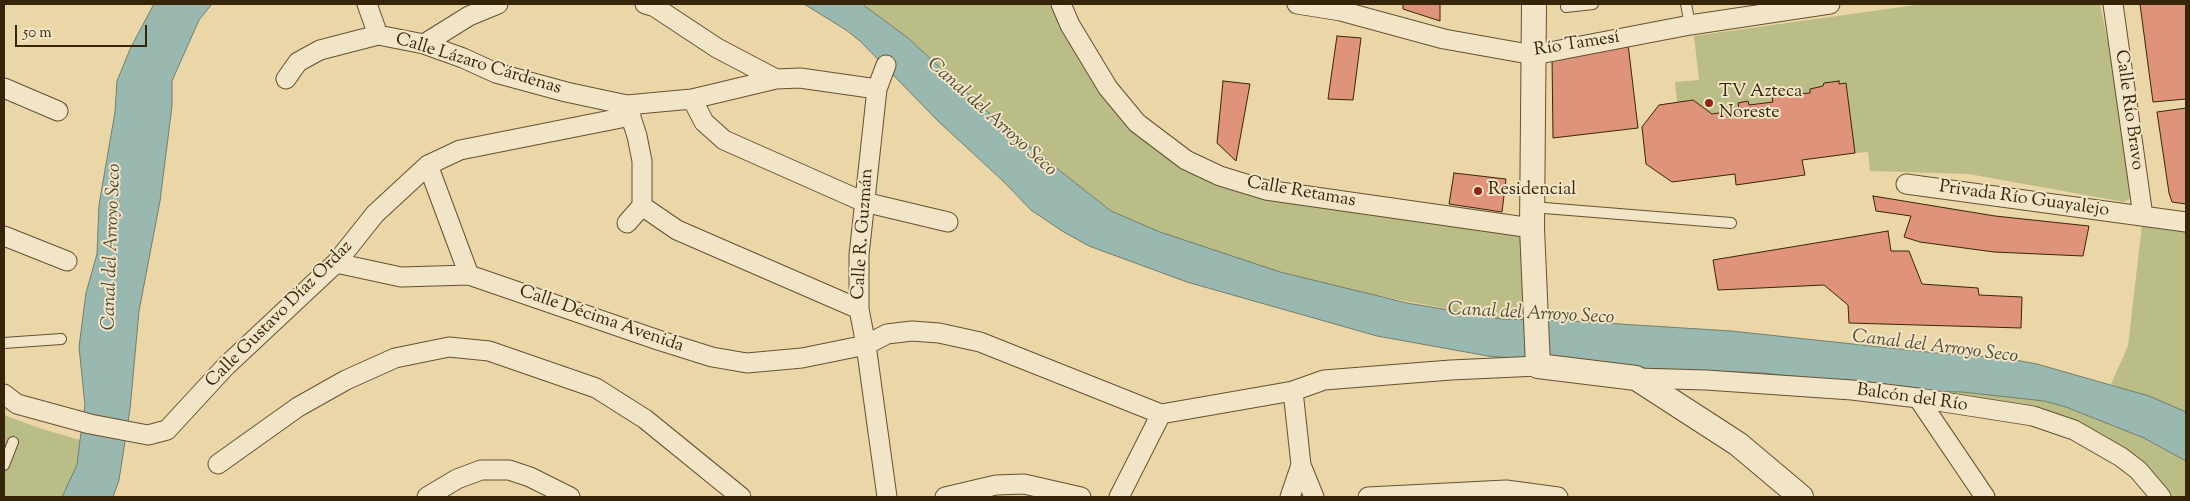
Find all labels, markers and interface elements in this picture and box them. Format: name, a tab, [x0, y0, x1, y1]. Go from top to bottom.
scale bar	[18, 15, 150, 47]
text: 50 m	[23, 23, 52, 44]
street label: Río Tamesí	[1533, 28, 1621, 62]
street label: Calle Lázaro Cárdenas	[392, 29, 564, 101]
street label: Calle Río Bravo	[2109, 49, 2147, 171]
water label: Canal del Arroyo Seco	[921, 54, 1061, 182]
place label: TV Azteca Noreste	[1719, 82, 1802, 125]
marker: TV Azteca Noreste	[1703, 97, 1715, 109]
water label: Canal del Arroyo Seco	[99, 163, 127, 331]
street label: Calle R. Guzmán	[849, 168, 879, 300]
street label: Calle Retamas	[1245, 173, 1357, 213]
street label: Privada Río Guayalejo	[1938, 177, 2110, 223]
place label: Residencial	[1488, 180, 1576, 202]
marker: Residencial	[1472, 185, 1484, 197]
street label: Calle Gustavo Díaz Ordaz	[202, 237, 358, 393]
street label: Calle Décima Avenida	[516, 282, 686, 358]
water label: Canal del Arroyo Seco	[1447, 299, 1615, 331]
water label: Canal del Arroyo Seco	[1851, 327, 2019, 369]
street label: Balcón del Río	[1855, 381, 1969, 417]

